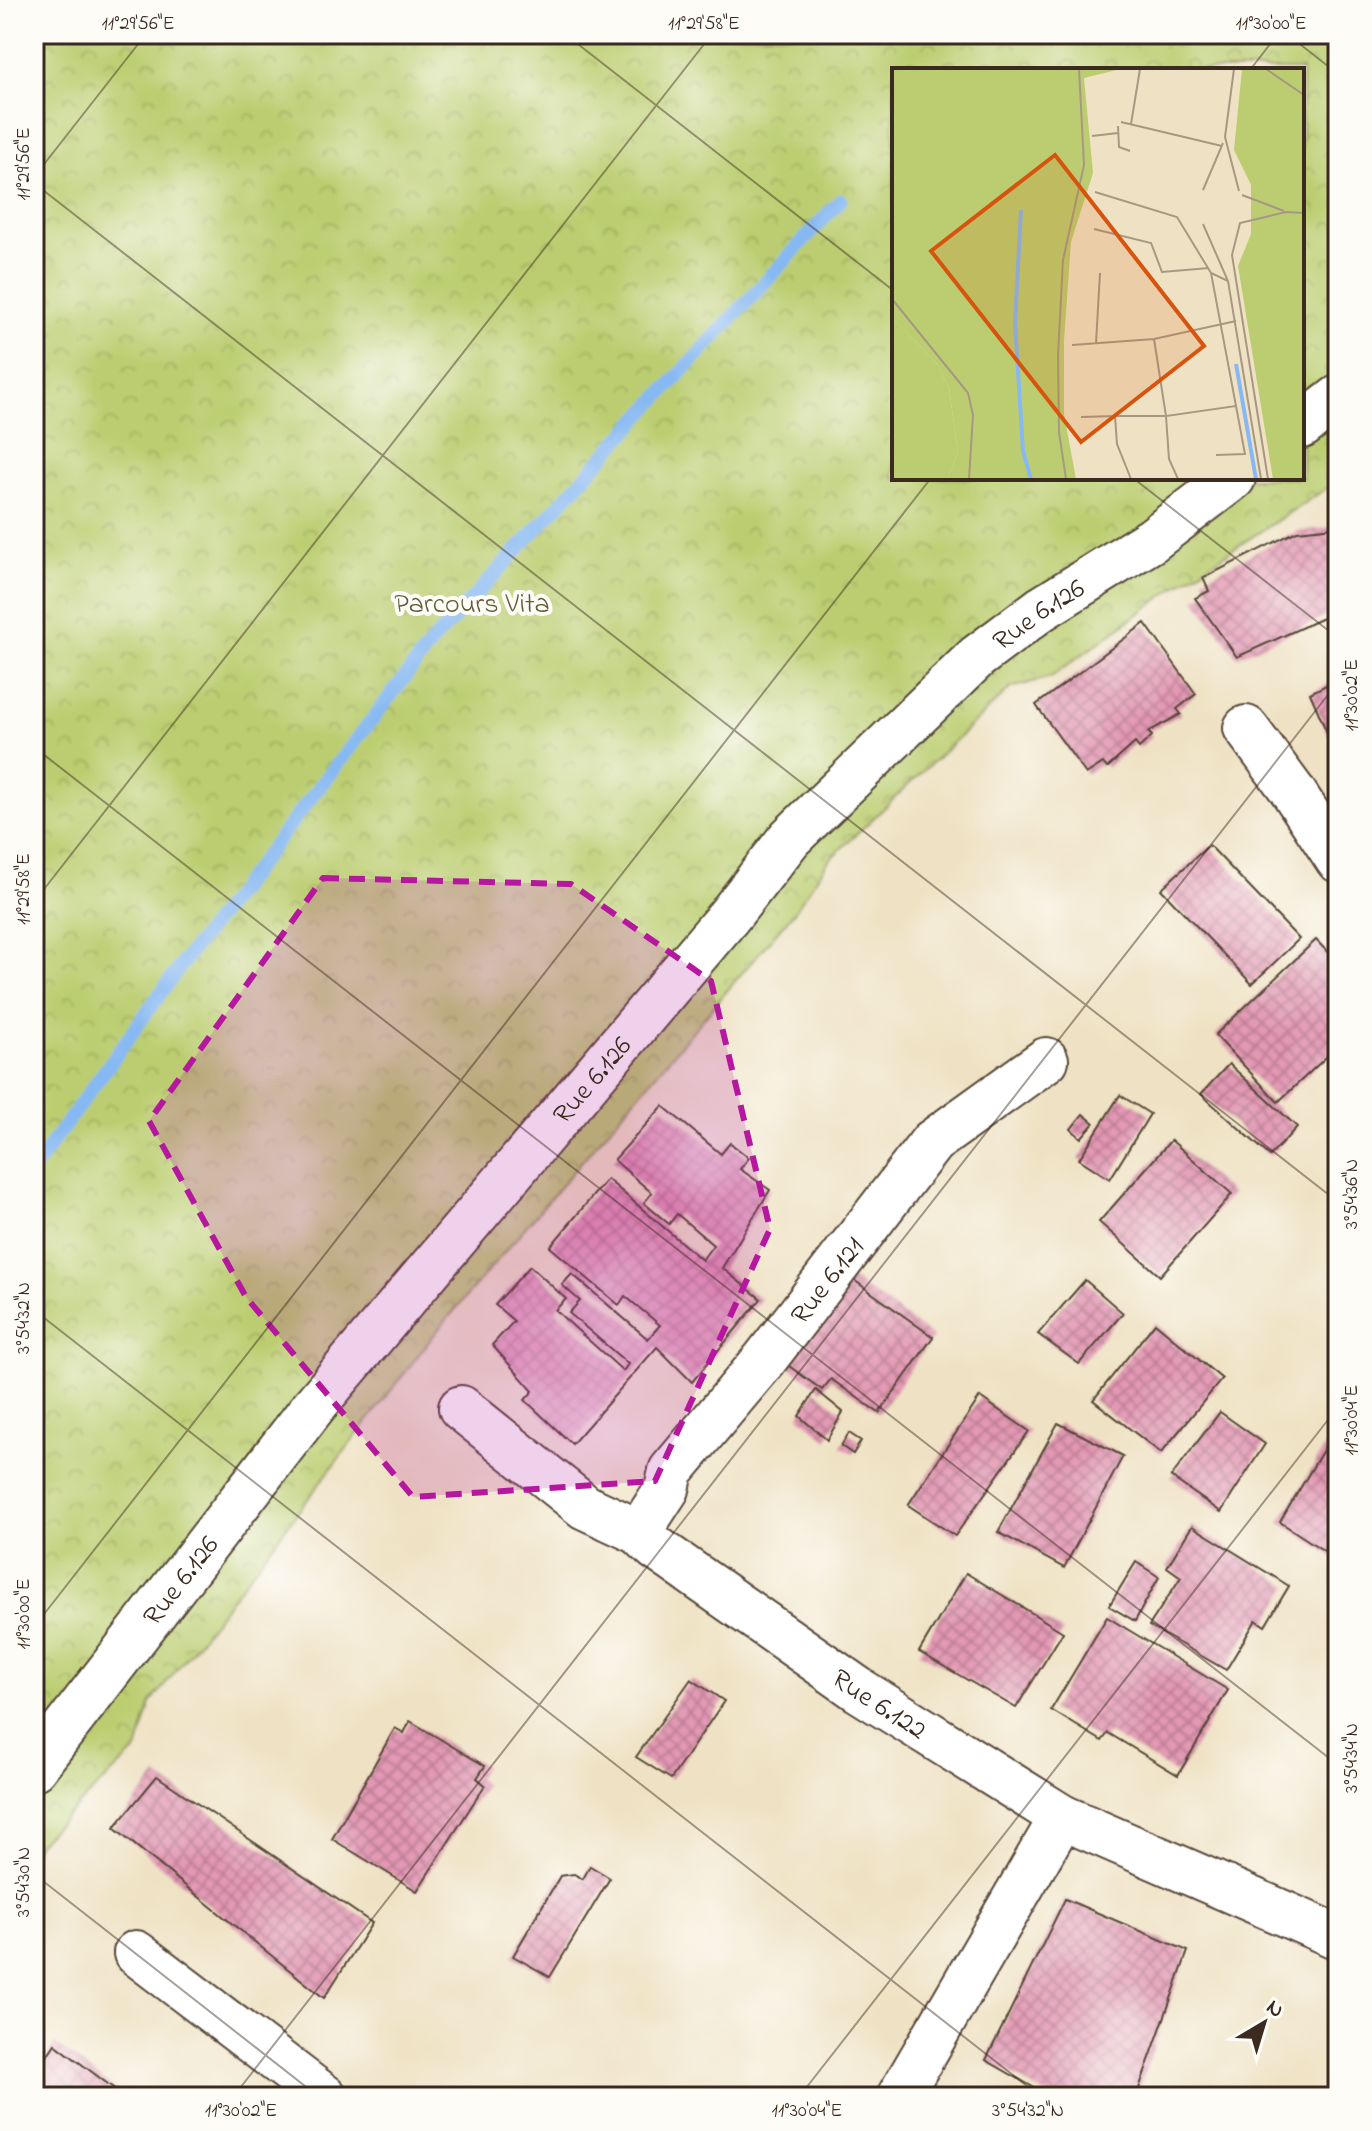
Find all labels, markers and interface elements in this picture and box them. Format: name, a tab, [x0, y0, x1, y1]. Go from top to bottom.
text: 11°29'56"E	[101, 10, 175, 39]
text: 11°29'58"E	[668, 10, 740, 39]
text: 11°30'00"E	[1235, 10, 1307, 39]
inset map	[892, 68, 1304, 480]
text: 11°29'56"E	[10, 127, 39, 201]
street label: Rue 6.126	[985, 570, 1094, 662]
park label: Parcours Vita	[394, 585, 550, 626]
text: 11°30'02"E	[1338, 659, 1367, 731]
text: 11°29'58"E	[10, 853, 39, 925]
street label: Rue 6.126	[544, 1028, 643, 1134]
text: 3°54'36"N	[1338, 1159, 1367, 1229]
street label: Rue 6.121	[782, 1229, 876, 1334]
text: 3°54'32"N	[10, 1282, 39, 1354]
text: 11°30'04"E	[1338, 1385, 1367, 1455]
street label: Rue 6.126	[134, 1528, 230, 1636]
text: 11°30'00"E	[10, 1578, 39, 1650]
street label: Rue 6.122	[822, 1660, 934, 1752]
text: 3°54'34"N	[1338, 1723, 1367, 1793]
text: 3°54'30"N	[10, 1847, 39, 1917]
north arrow	[1224, 1983, 1304, 2063]
text: N	[1259, 1992, 1290, 2027]
text: 11°30'02"E	[205, 2097, 277, 2126]
text: 11°30'04"E	[772, 2097, 842, 2126]
text: 3°54'32"N	[992, 2097, 1064, 2126]

